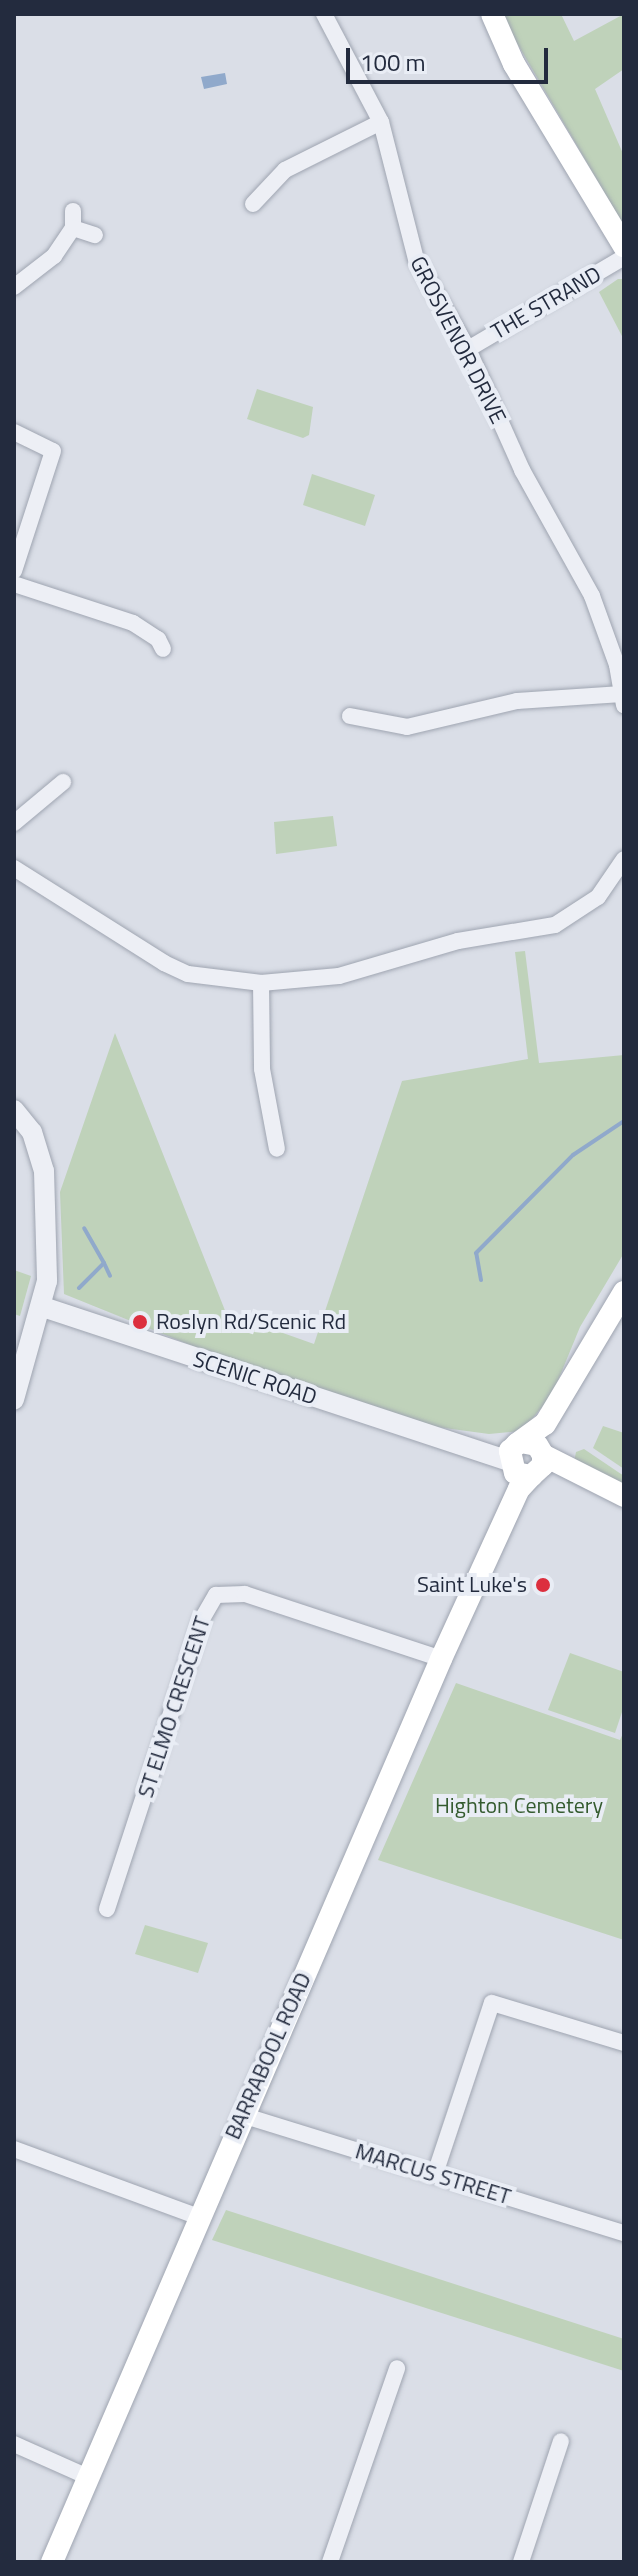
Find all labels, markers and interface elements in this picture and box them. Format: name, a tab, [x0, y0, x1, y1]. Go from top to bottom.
scale bar	[350, 32, 552, 82]
text: 100 m	[360, 44, 426, 80]
street label: GROSVENOR DRIVE	[404, 252, 512, 428]
street label: THE STRAND	[486, 261, 606, 345]
place label: Roslyn Rd/Scenic Rd	[156, 1309, 346, 1335]
marker: Roslyn Rd/Scenic Rd	[131, 1313, 149, 1331]
street label: SCENIC ROAD	[190, 1346, 320, 1410]
place label: Saint Luke's	[417, 1572, 527, 1598]
marker: Saint Luke's	[534, 1576, 552, 1594]
street label: ST ELMO CRESCENT	[132, 1613, 216, 1801]
park label: Highton Cemetery	[435, 1793, 603, 1819]
street label: BARRABOOL ROAD	[219, 1969, 317, 2143]
street label: MARCUS STREET	[352, 2138, 514, 2210]

